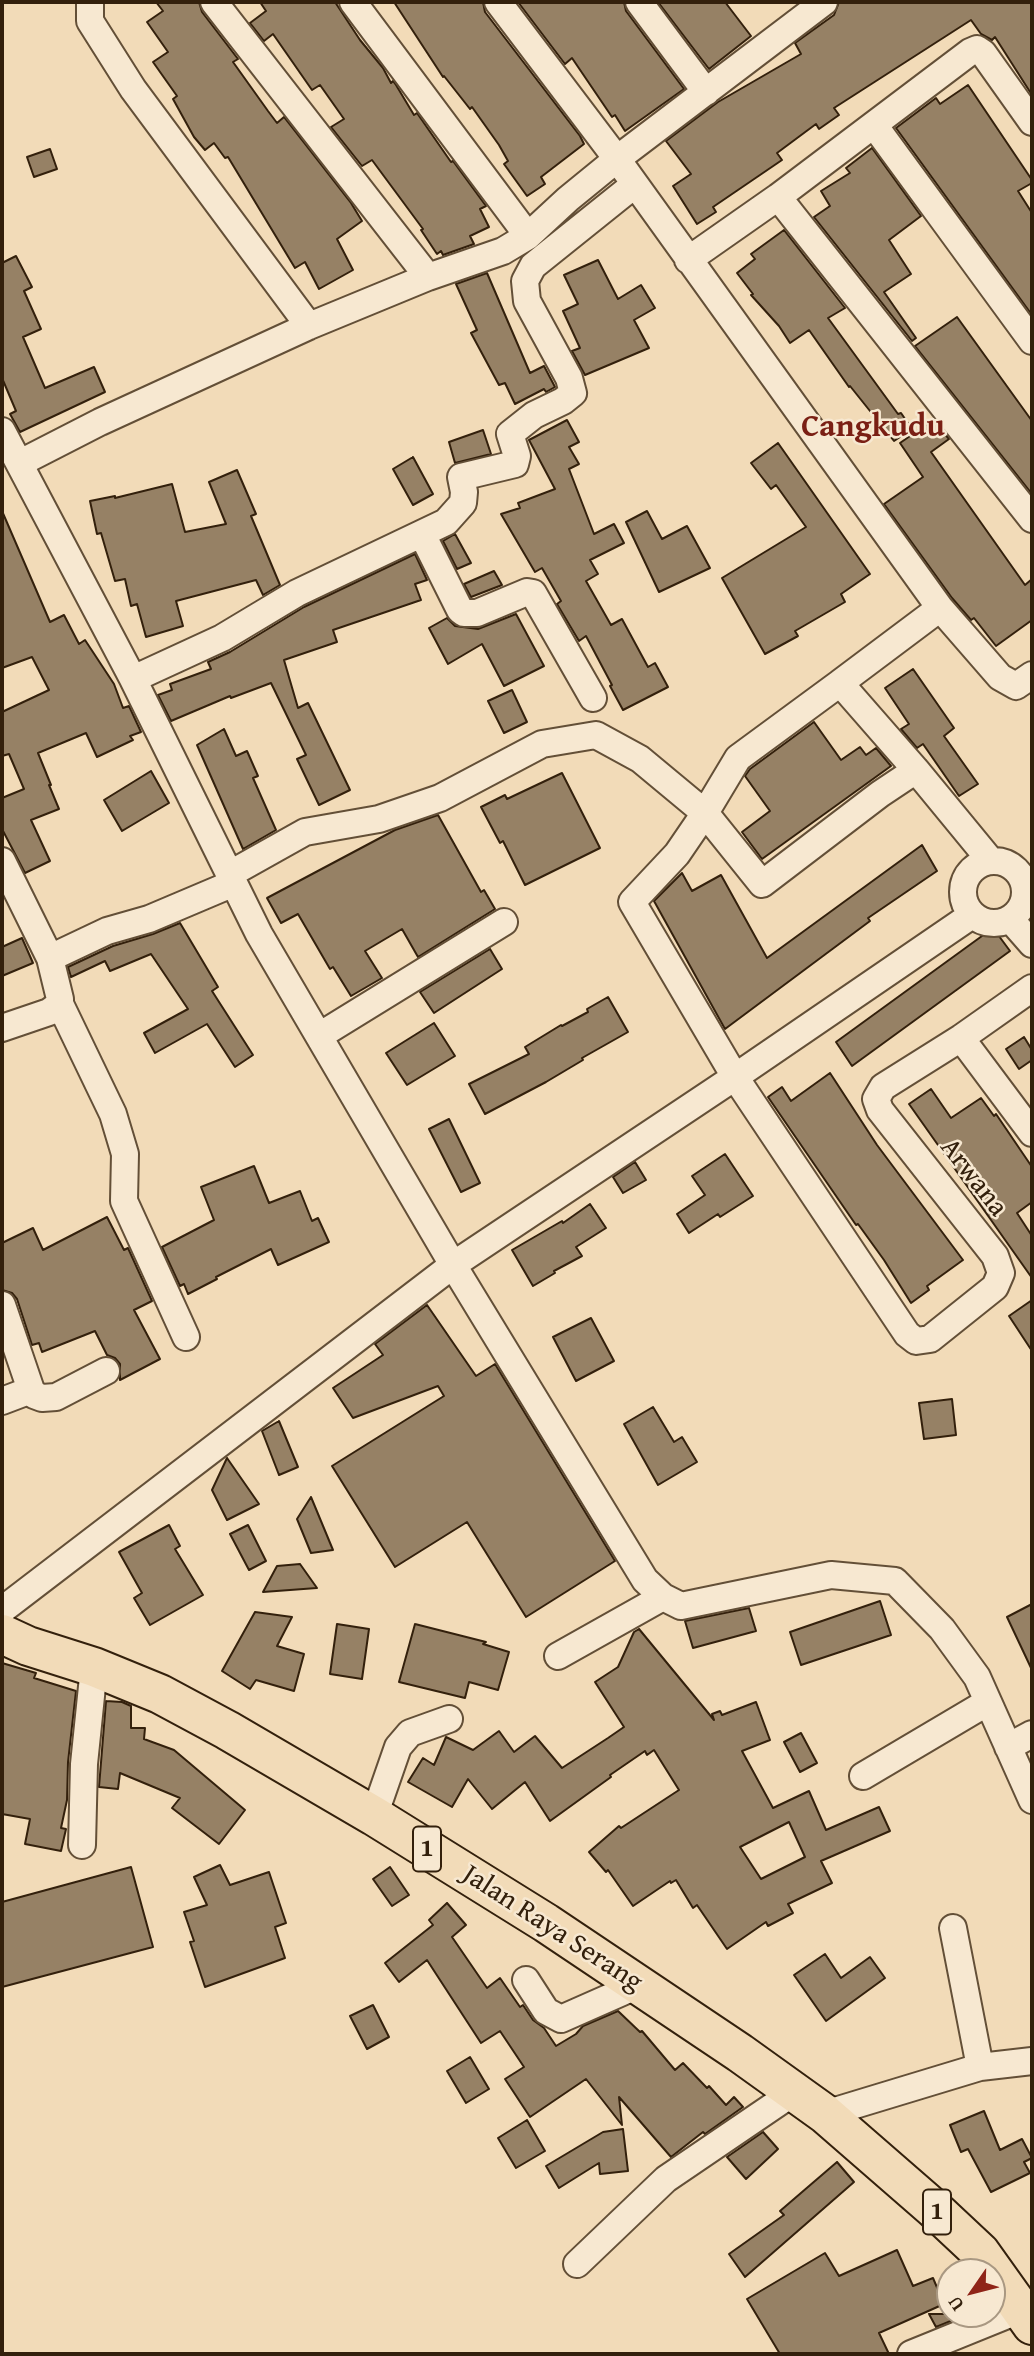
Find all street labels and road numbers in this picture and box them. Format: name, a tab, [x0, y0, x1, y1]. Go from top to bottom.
street label: Arwana	[932, 1132, 1014, 1224]
road number: 1	[413, 1826, 441, 1872]
street label: Jalan Raya Serang	[456, 1858, 648, 2000]
road number: 1	[923, 2190, 951, 2234]

